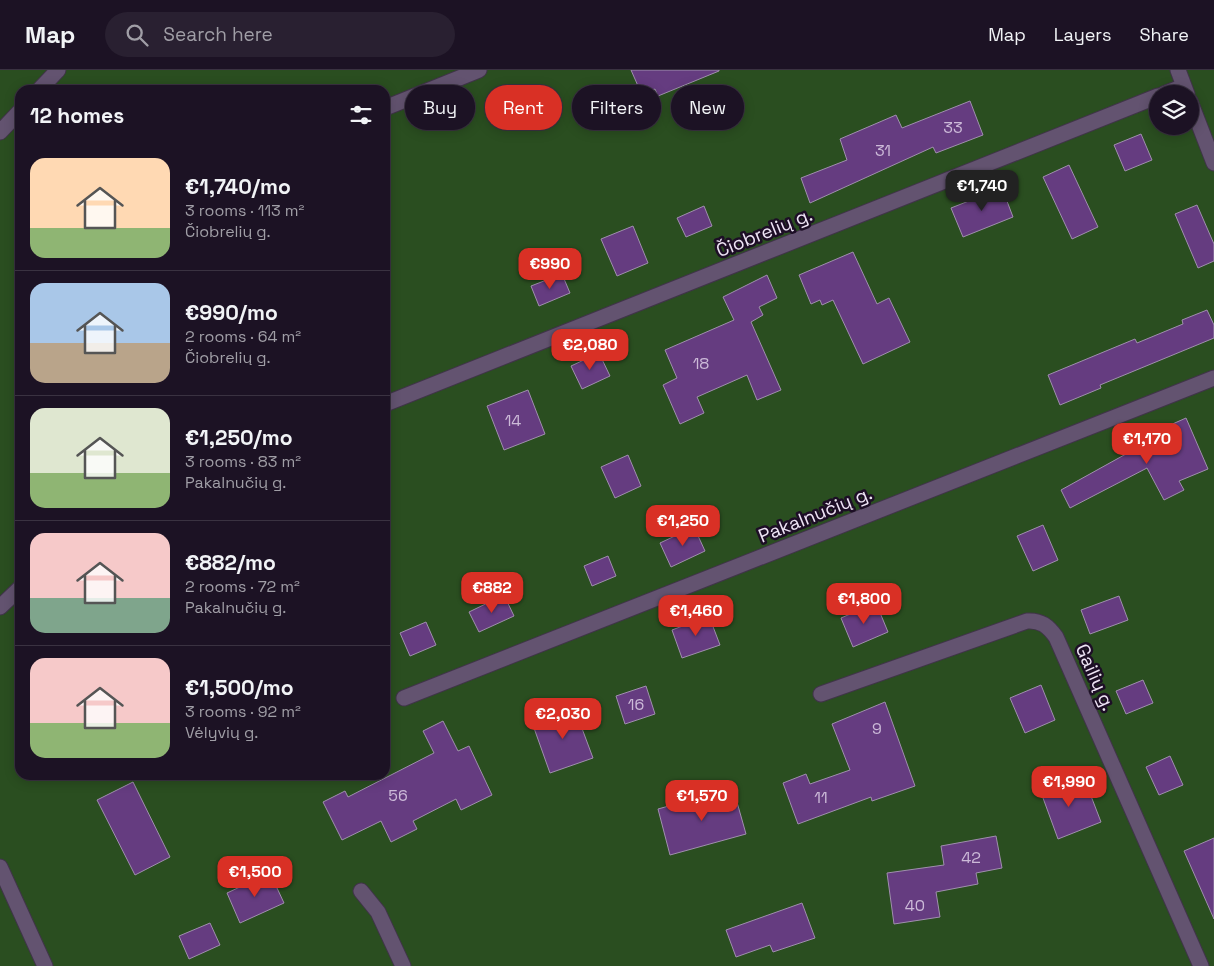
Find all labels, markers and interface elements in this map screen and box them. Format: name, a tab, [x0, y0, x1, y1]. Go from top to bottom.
search box	[105, 12, 455, 57]
text: Map	[25, 19, 75, 50]
icon: search	[123, 21, 151, 49]
text: Search here	[163, 22, 273, 47]
text: Map	[988, 23, 1026, 46]
text: Layers	[1054, 23, 1111, 46]
text: Share	[1139, 23, 1189, 46]
chip: Buy	[405, 85, 475, 130]
chip: Rent	[485, 85, 562, 130]
chip: Filters	[572, 85, 661, 130]
chip: New	[671, 85, 744, 130]
map controls	[1149, 85, 1199, 135]
button: layers	[1149, 85, 1199, 135]
icon: filters	[347, 101, 375, 129]
text: 12 homes	[30, 102, 124, 129]
house number: 33	[943, 117, 963, 138]
house number: 31	[875, 140, 891, 161]
pin: €1,740	[941, 170, 1023, 212]
text: €1,740/mo	[185, 173, 291, 200]
text: €1,740	[957, 175, 1007, 196]
icon: home	[70, 178, 130, 238]
text: 3 rooms · 113 m²	[185, 200, 304, 221]
street label: Čiobrelių g.	[712, 202, 816, 263]
text: Čiobrelių g.	[185, 221, 271, 242]
pin: €990	[520, 248, 580, 290]
text: €990	[530, 253, 571, 274]
text: €990/mo	[185, 299, 278, 326]
icon: home	[70, 303, 130, 363]
text: 2 rooms · 64 m²	[185, 326, 301, 347]
pin: €2,080	[549, 328, 631, 371]
text: €2,080	[562, 334, 618, 355]
text: Čiobrelių g.	[185, 347, 271, 368]
house number: 18	[693, 353, 709, 374]
house number: 14	[505, 410, 521, 431]
pin: €1,170	[1106, 422, 1188, 465]
text: €1,250/mo	[185, 424, 293, 451]
icon: home	[70, 428, 130, 488]
text: €1,170	[1123, 428, 1171, 449]
text: 3 rooms · 83 m²	[185, 451, 301, 472]
text: Pakalnučių g.	[185, 472, 286, 493]
street label: Pakalnučių g.	[755, 480, 876, 549]
pin: €1,250	[642, 504, 724, 547]
text: €1,250	[657, 510, 709, 531]
text: €882/mo	[185, 549, 276, 576]
icon: home	[70, 553, 130, 613]
pin: €882	[462, 572, 522, 614]
text: 2 rooms · 72 m²	[185, 576, 300, 597]
text: €882	[472, 577, 512, 598]
pin: €1,800	[823, 582, 905, 625]
text: €1,800	[837, 588, 891, 609]
pin: €1,460	[655, 594, 737, 637]
text: Pakalnučių g.	[185, 597, 286, 618]
text: €1,460	[669, 600, 723, 621]
street label: Gailių g.	[1070, 640, 1121, 715]
text: €1,500/mo	[185, 674, 294, 701]
icon: home	[70, 678, 130, 738]
house number: 16	[628, 694, 644, 715]
pin: €2,030	[522, 698, 604, 740]
text: 3 rooms · 92 m²	[185, 701, 301, 722]
text: €2,030	[535, 703, 591, 724]
house number: 9	[872, 718, 882, 739]
text: Vėlyvių g.	[185, 722, 258, 743]
pin: €1,990	[1028, 766, 1110, 808]
text: €1,990	[1043, 771, 1095, 792]
pin: €1,570	[661, 780, 743, 822]
house number: 56	[388, 785, 408, 806]
text: €1,570	[676, 785, 728, 806]
house number: 11	[814, 787, 828, 808]
house number: 42	[961, 847, 981, 868]
pin: €1,500	[214, 856, 296, 898]
text: €1,500	[228, 861, 282, 882]
house number: 40	[905, 895, 925, 916]

